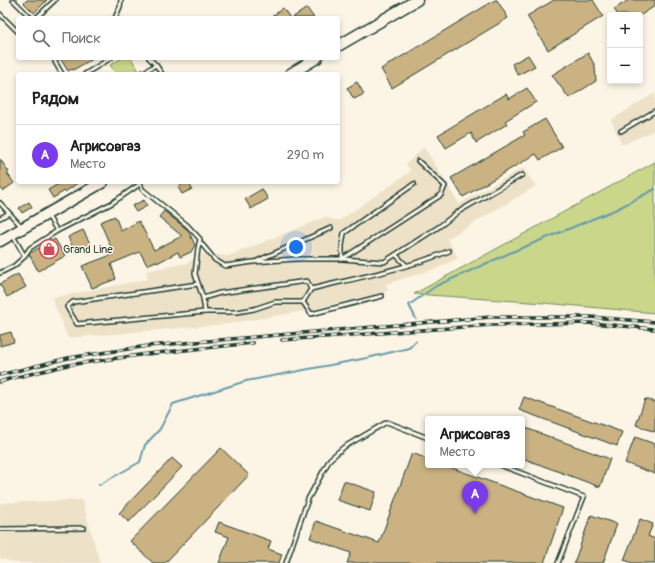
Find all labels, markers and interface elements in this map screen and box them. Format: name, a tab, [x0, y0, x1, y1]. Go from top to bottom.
map controls	[607, 12, 643, 84]
button: +	[607, 12, 643, 48]
search box	[16, 16, 340, 60]
icon: search	[30, 27, 52, 49]
text: Поиск	[62, 29, 101, 48]
button: −	[607, 48, 643, 84]
text: Рядом	[32, 88, 79, 109]
text: Агрисовгаз	[70, 137, 141, 156]
text: A	[41, 147, 49, 163]
text: 290 m	[287, 147, 324, 163]
text: Место	[70, 156, 106, 172]
your location	[286, 237, 306, 257]
shop icon: Grand Line	[38, 238, 60, 260]
place label: Grand Line	[63, 243, 113, 256]
popup	[425, 416, 525, 468]
text: Агрисовгаз	[440, 425, 510, 444]
text: Место	[440, 444, 475, 460]
pin: A	[462, 481, 488, 514]

